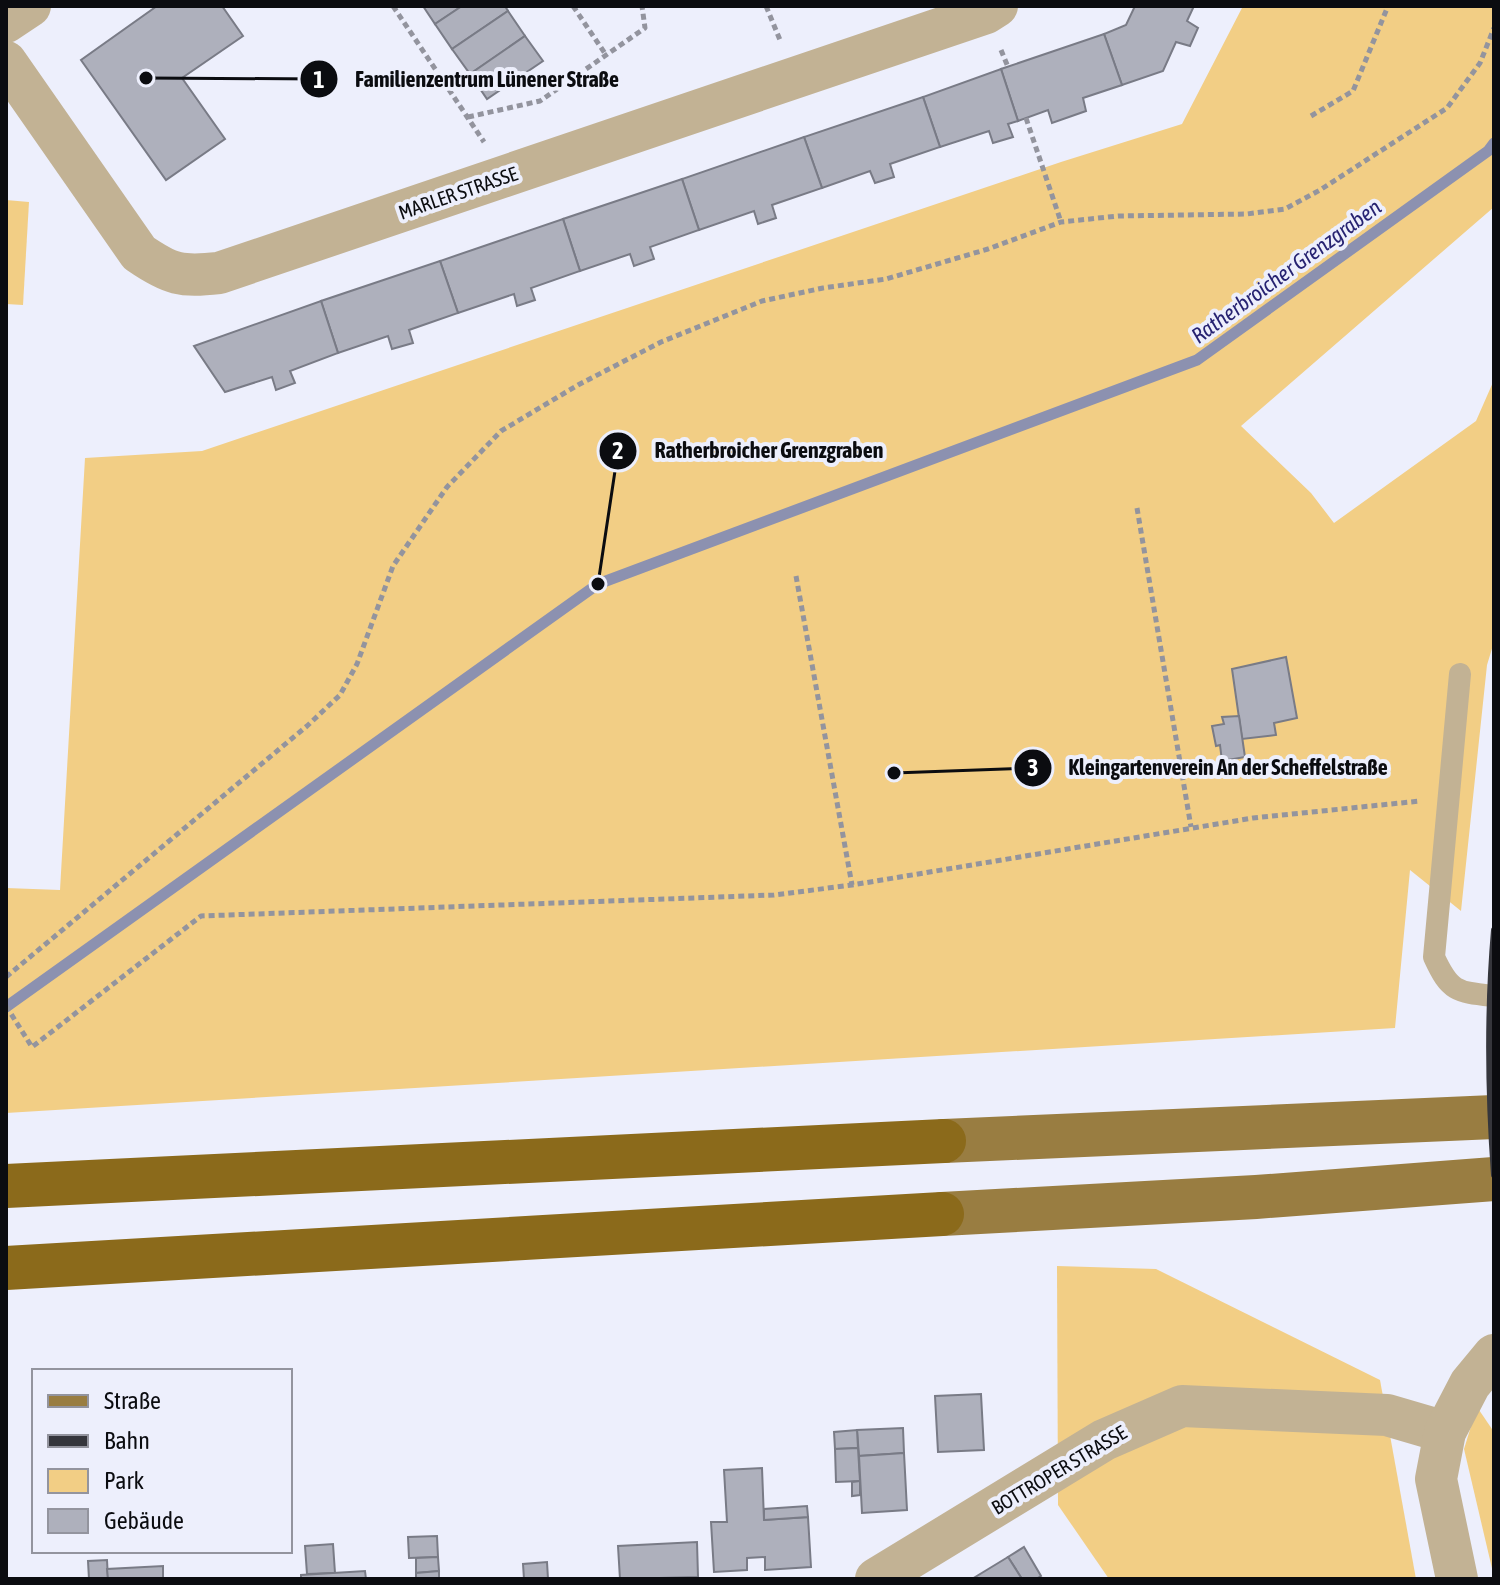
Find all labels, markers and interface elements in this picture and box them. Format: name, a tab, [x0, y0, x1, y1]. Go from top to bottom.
callout: Familienzentrum Lünener Straße	[299, 56, 635, 102]
text: 1	[313, 66, 325, 93]
text: Familienzentrum Lünener Straße	[355, 66, 619, 92]
street label: MARLER STRASSE	[395, 161, 521, 224]
water label: Ratherbroicher Grenzgraben	[1186, 193, 1386, 349]
callout: Ratherbroicher Grenzgraben	[598, 428, 899, 474]
text: 2	[612, 437, 624, 464]
text: Ratherbroicher Grenzgraben	[655, 437, 883, 463]
callout: Kleingartenverein An der Scheffelstraße	[1013, 745, 1404, 791]
text: 3	[1027, 754, 1039, 781]
text: Kleingartenverein An der Scheffelstraße	[1068, 754, 1388, 780]
legend	[32, 1369, 292, 1553]
text: Straße	[104, 1387, 161, 1414]
street label: BOTTROPER STRASSE	[987, 1420, 1131, 1519]
text: Bahn	[104, 1427, 150, 1454]
text: Park	[104, 1467, 145, 1494]
text: Gebäude	[104, 1507, 184, 1534]

